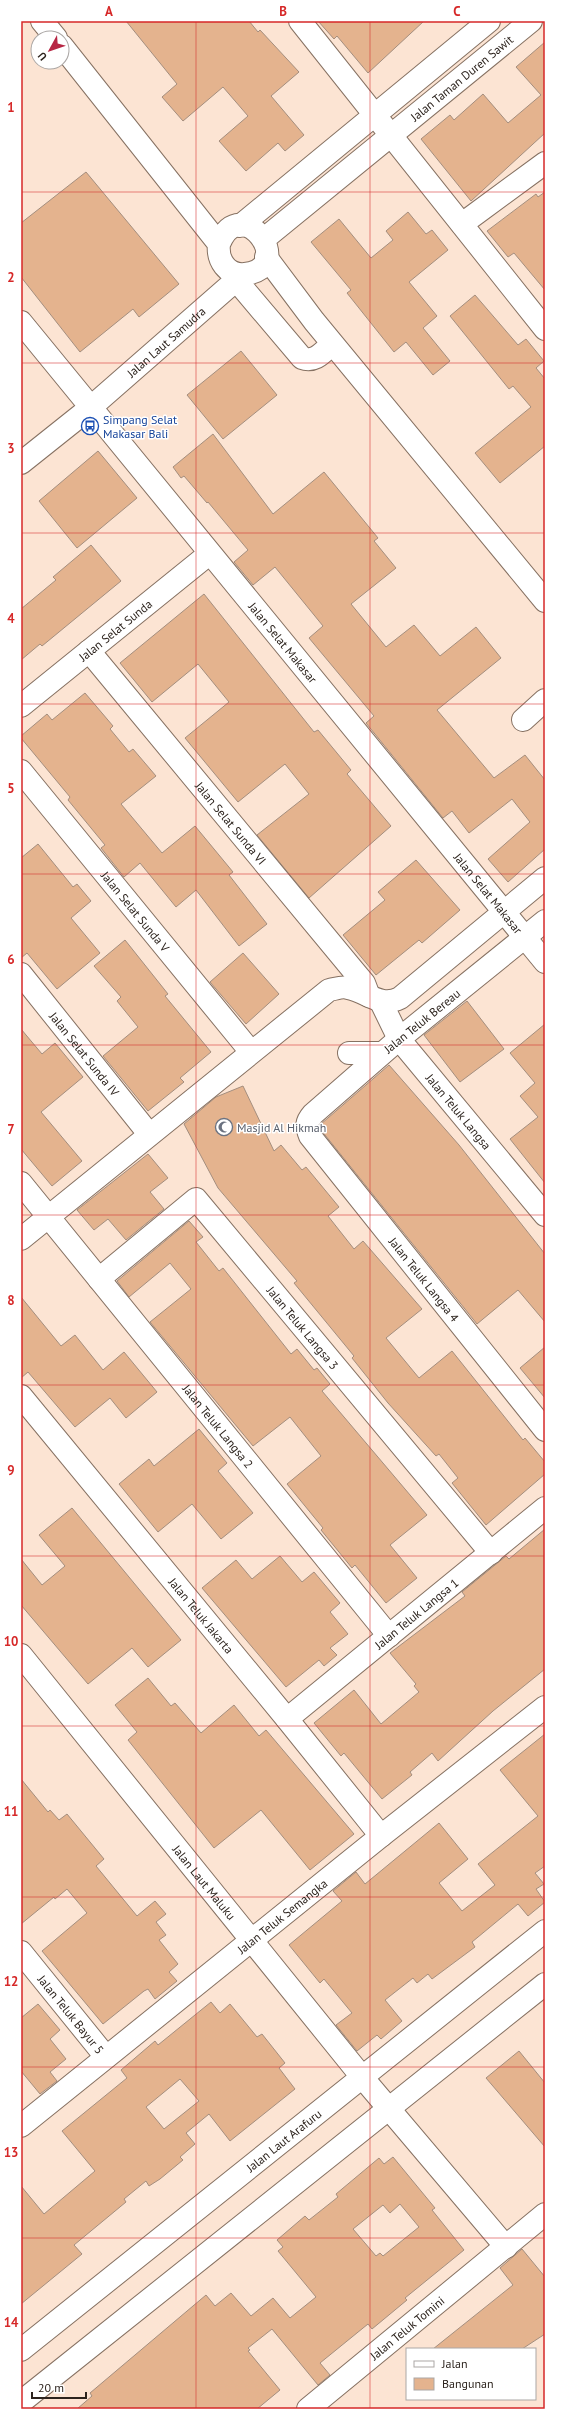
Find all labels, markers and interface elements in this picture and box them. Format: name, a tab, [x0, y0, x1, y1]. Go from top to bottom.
text: A	[105, 3, 113, 20]
text: B	[279, 3, 287, 20]
text: C	[453, 3, 461, 20]
north arrow	[30, 30, 70, 70]
street label: Jalan Taman Duren Sawit	[406, 31, 516, 125]
text: U	[35, 49, 50, 64]
text: 1	[7, 99, 15, 116]
text: 2	[7, 269, 15, 286]
street label: Jalan Laut Samudra	[123, 303, 208, 381]
place label: Simpang Selat Makasar Bali	[103, 412, 177, 441]
bus stop icon: Simpang Selat Makasar Bali	[80, 416, 100, 436]
text: 3	[7, 440, 15, 457]
street label: Jalan Selat Sunda	[75, 596, 155, 665]
street label: Jalan Selat Makasar	[245, 598, 321, 686]
text: 4	[7, 610, 15, 627]
street label: Jalan Selat Sunda VI	[192, 778, 270, 867]
text: 5	[7, 780, 15, 797]
street label: Jalan Selat Makasar	[450, 849, 526, 937]
street label: Jalan Selat Sunda V	[98, 867, 173, 954]
text: 6	[7, 951, 15, 968]
street label: Jalan Teluk Bereau	[380, 986, 463, 1057]
street label: Jalan Selat Sunda IV	[46, 1008, 123, 1099]
street label: Jalan Teluk Langsa	[422, 1069, 495, 1152]
mosque icon: Masjid Al Hikmah	[214, 1117, 234, 1137]
place label: Masjid Al Hikmah	[237, 1120, 326, 1135]
text: 7	[7, 1121, 15, 1138]
street label: Jalan Teluk Langsa 4	[385, 1233, 463, 1325]
street label: Jalan Teluk Langsa 3	[263, 1282, 342, 1372]
text: 8	[7, 1292, 15, 1309]
street label: Jalan Teluk Langsa 2	[179, 1380, 257, 1471]
text: 9	[7, 1462, 15, 1479]
street label: Jalan Teluk Jakarta	[165, 1573, 237, 1656]
street label: Jalan Teluk Langsa 1	[371, 1575, 461, 1653]
text: 10	[4, 1633, 18, 1650]
text: 11	[4, 1803, 18, 1820]
street label: Jalan Laut Maluku	[169, 1841, 239, 1923]
street label: Jalan Teluk Semangka	[233, 1875, 330, 1957]
street label: Jalan Teluk Bayur 5	[34, 1971, 108, 2057]
text: 12	[4, 1973, 18, 1990]
street label: Jalan Laut Arafuru	[242, 2106, 324, 2175]
text: 13	[4, 2144, 18, 2161]
street label: Jalan Teluk Tomini	[366, 2293, 447, 2363]
text: 14	[4, 2314, 19, 2331]
legend	[406, 2348, 536, 2400]
text: Jalan	[441, 2356, 467, 2371]
scale bar	[32, 2374, 86, 2400]
text: Bangunan	[442, 2376, 494, 2391]
text: 20 m	[38, 2380, 64, 2395]

